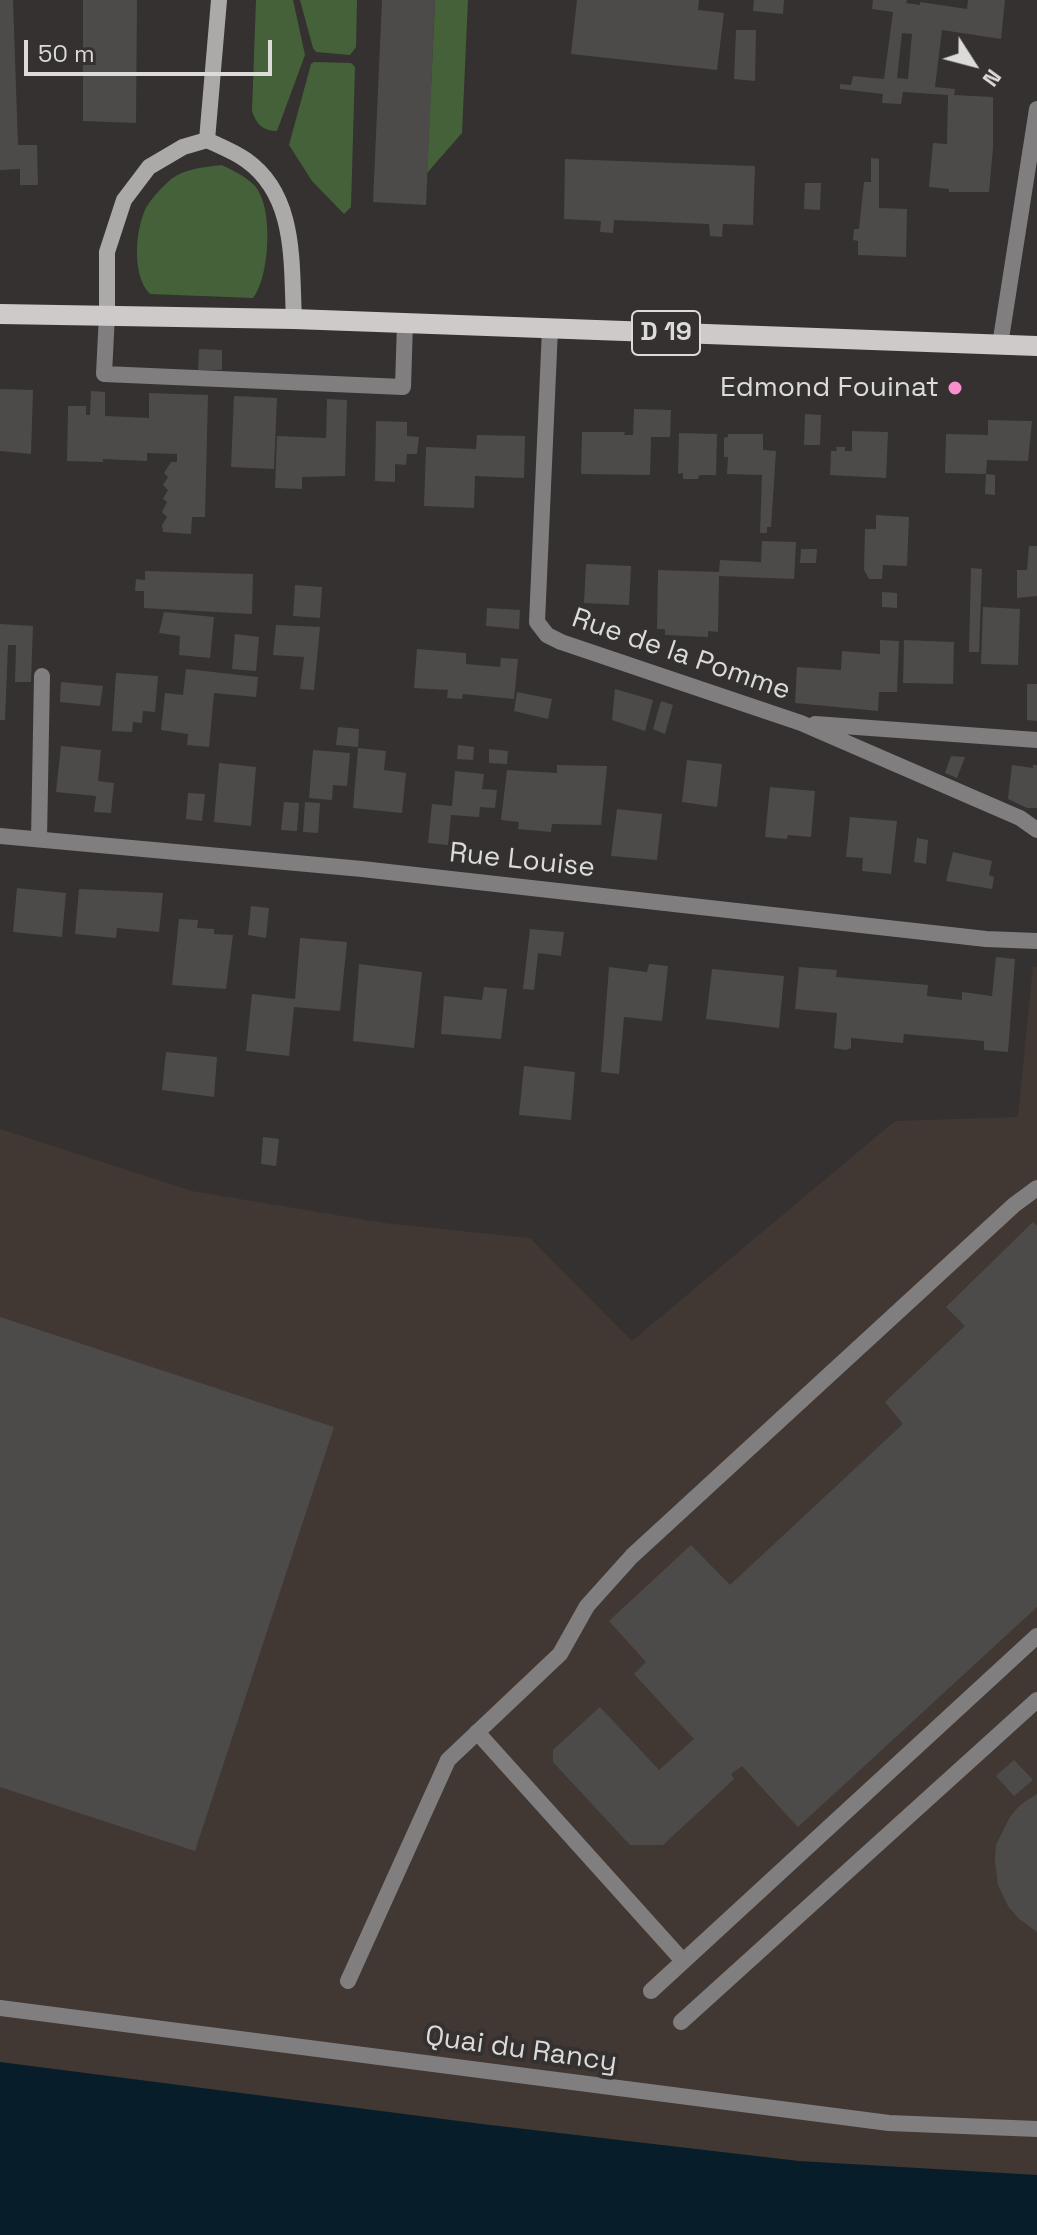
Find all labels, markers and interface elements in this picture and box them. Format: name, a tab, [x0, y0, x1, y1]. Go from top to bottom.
scale bar	[28, 24, 276, 74]
north arrow	[933, 24, 1013, 104]
text: 50 m	[38, 38, 95, 69]
text: N	[977, 64, 1008, 92]
road number: D 19	[632, 311, 700, 355]
place label: Edmond Fouinat	[720, 371, 939, 405]
marker: Edmond Fouinat	[946, 379, 964, 397]
street label: Rue de la Pomme	[567, 602, 795, 708]
street label: Rue Louise	[447, 837, 597, 885]
street label: Quai du Rancy	[423, 2020, 619, 2080]

